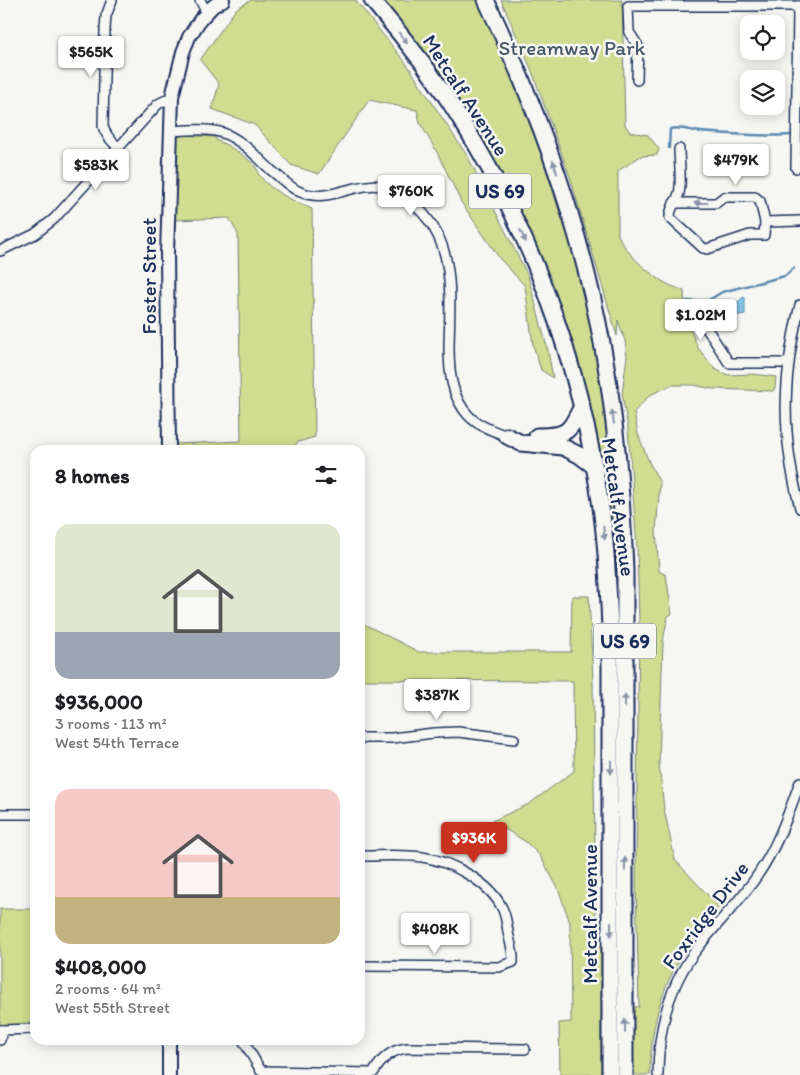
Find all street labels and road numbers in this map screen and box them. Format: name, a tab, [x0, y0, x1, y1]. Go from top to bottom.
street label: Metcalf Avenue	[417, 30, 515, 160]
road number: US 69	[469, 174, 531, 208]
street label: Foster Street	[136, 218, 161, 334]
street label: Metcalf Avenue	[597, 436, 641, 578]
road number: US 69	[594, 624, 656, 658]
street label: Metcalf Avenue	[577, 844, 602, 984]
street label: Foxridge Drive	[656, 856, 754, 974]

